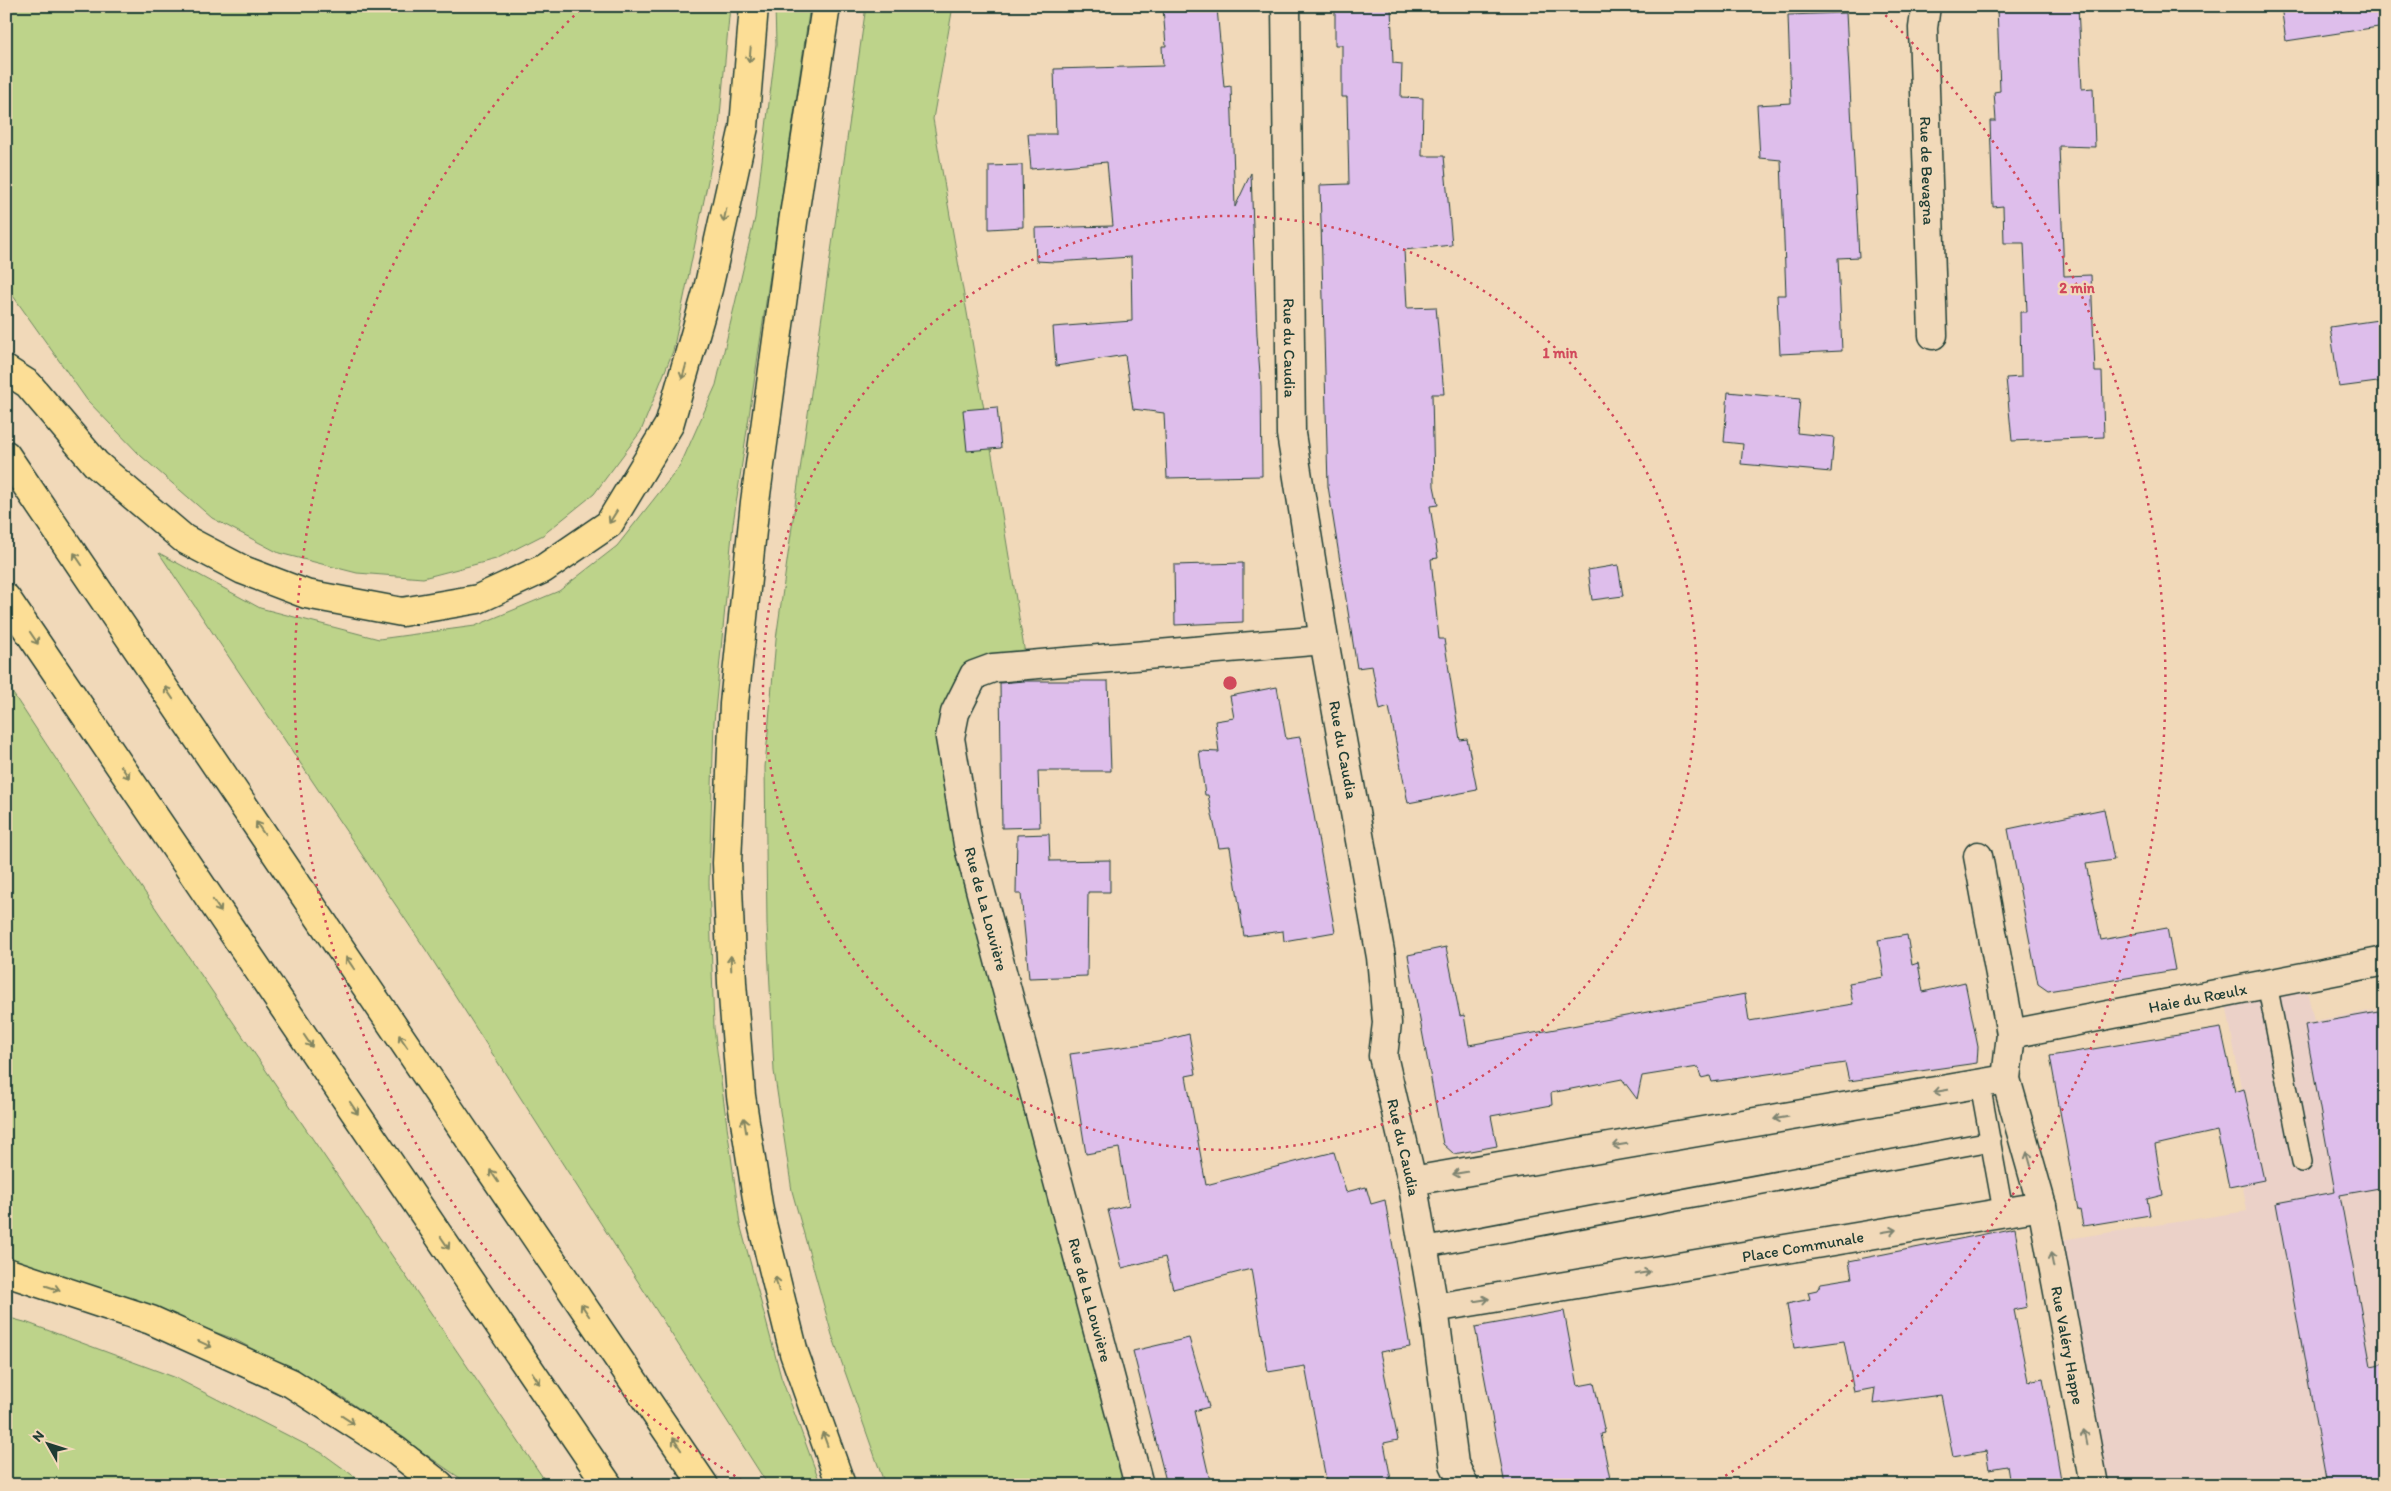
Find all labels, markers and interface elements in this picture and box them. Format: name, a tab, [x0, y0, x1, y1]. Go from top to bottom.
one-way arrow	[745, 47, 755, 63]
street label: Rue de Bevagna	[1916, 116, 1939, 226]
one-way arrow	[720, 207, 729, 223]
text: 2 min	[2059, 279, 2096, 297]
street label: Rue du Caudia	[1280, 298, 1300, 398]
text: 1 min	[1543, 344, 1578, 362]
one-way arrow	[679, 364, 689, 380]
one-way arrow	[607, 509, 617, 523]
one-way arrow	[73, 552, 83, 566]
one-way arrow	[29, 631, 39, 645]
centre of rings	[1221, 674, 1239, 692]
one-way arrow	[164, 687, 174, 701]
street label: Rue du Caudia	[1326, 699, 1362, 801]
one-way arrow	[120, 765, 131, 779]
one-way arrow	[254, 822, 264, 836]
street label: Rue de La Louvière	[960, 845, 1012, 973]
one-way arrow	[212, 899, 222, 913]
one-way arrow	[726, 955, 736, 971]
one-way arrow	[345, 957, 355, 971]
street label: Haie du Rœulx	[2147, 979, 2248, 1016]
one-way arrow	[303, 1034, 313, 1048]
one-way arrow	[398, 1034, 408, 1048]
one-way arrow	[1933, 1086, 1949, 1096]
street label: Rue du Caudia	[1384, 1097, 1424, 1198]
one-way arrow	[349, 1101, 359, 1115]
one-way arrow	[1773, 1113, 1789, 1123]
one-way arrow	[740, 1117, 750, 1133]
one-way arrow	[1613, 1141, 1629, 1151]
one-way arrow	[2023, 1151, 2033, 1167]
one-way arrow	[1453, 1168, 1469, 1178]
one-way arrow	[489, 1169, 499, 1183]
one-way arrow	[1881, 1225, 1897, 1235]
street label: Place Communale	[1740, 1226, 1866, 1266]
one-way arrow	[439, 1236, 450, 1250]
street label: Rue de La Louvière	[1064, 1236, 1116, 1364]
one-way arrow	[2046, 1252, 2056, 1268]
one-way arrow	[1634, 1268, 1650, 1278]
one-way arrow	[772, 1276, 781, 1292]
one-way arrow	[44, 1283, 60, 1293]
street label: Rue Valéry Happe	[2048, 1284, 2088, 1406]
one-way arrow	[1474, 1295, 1490, 1305]
one-way arrow	[580, 1303, 590, 1317]
one-way arrow	[197, 1340, 212, 1350]
one-way arrow	[531, 1370, 541, 1384]
one-way arrow	[341, 1415, 355, 1425]
north arrow	[22, 1418, 72, 1468]
text: N	[29, 1427, 48, 1445]
one-way arrow	[2080, 1429, 2089, 1445]
one-way arrow	[820, 1432, 829, 1447]
one-way arrow	[672, 1438, 682, 1452]

